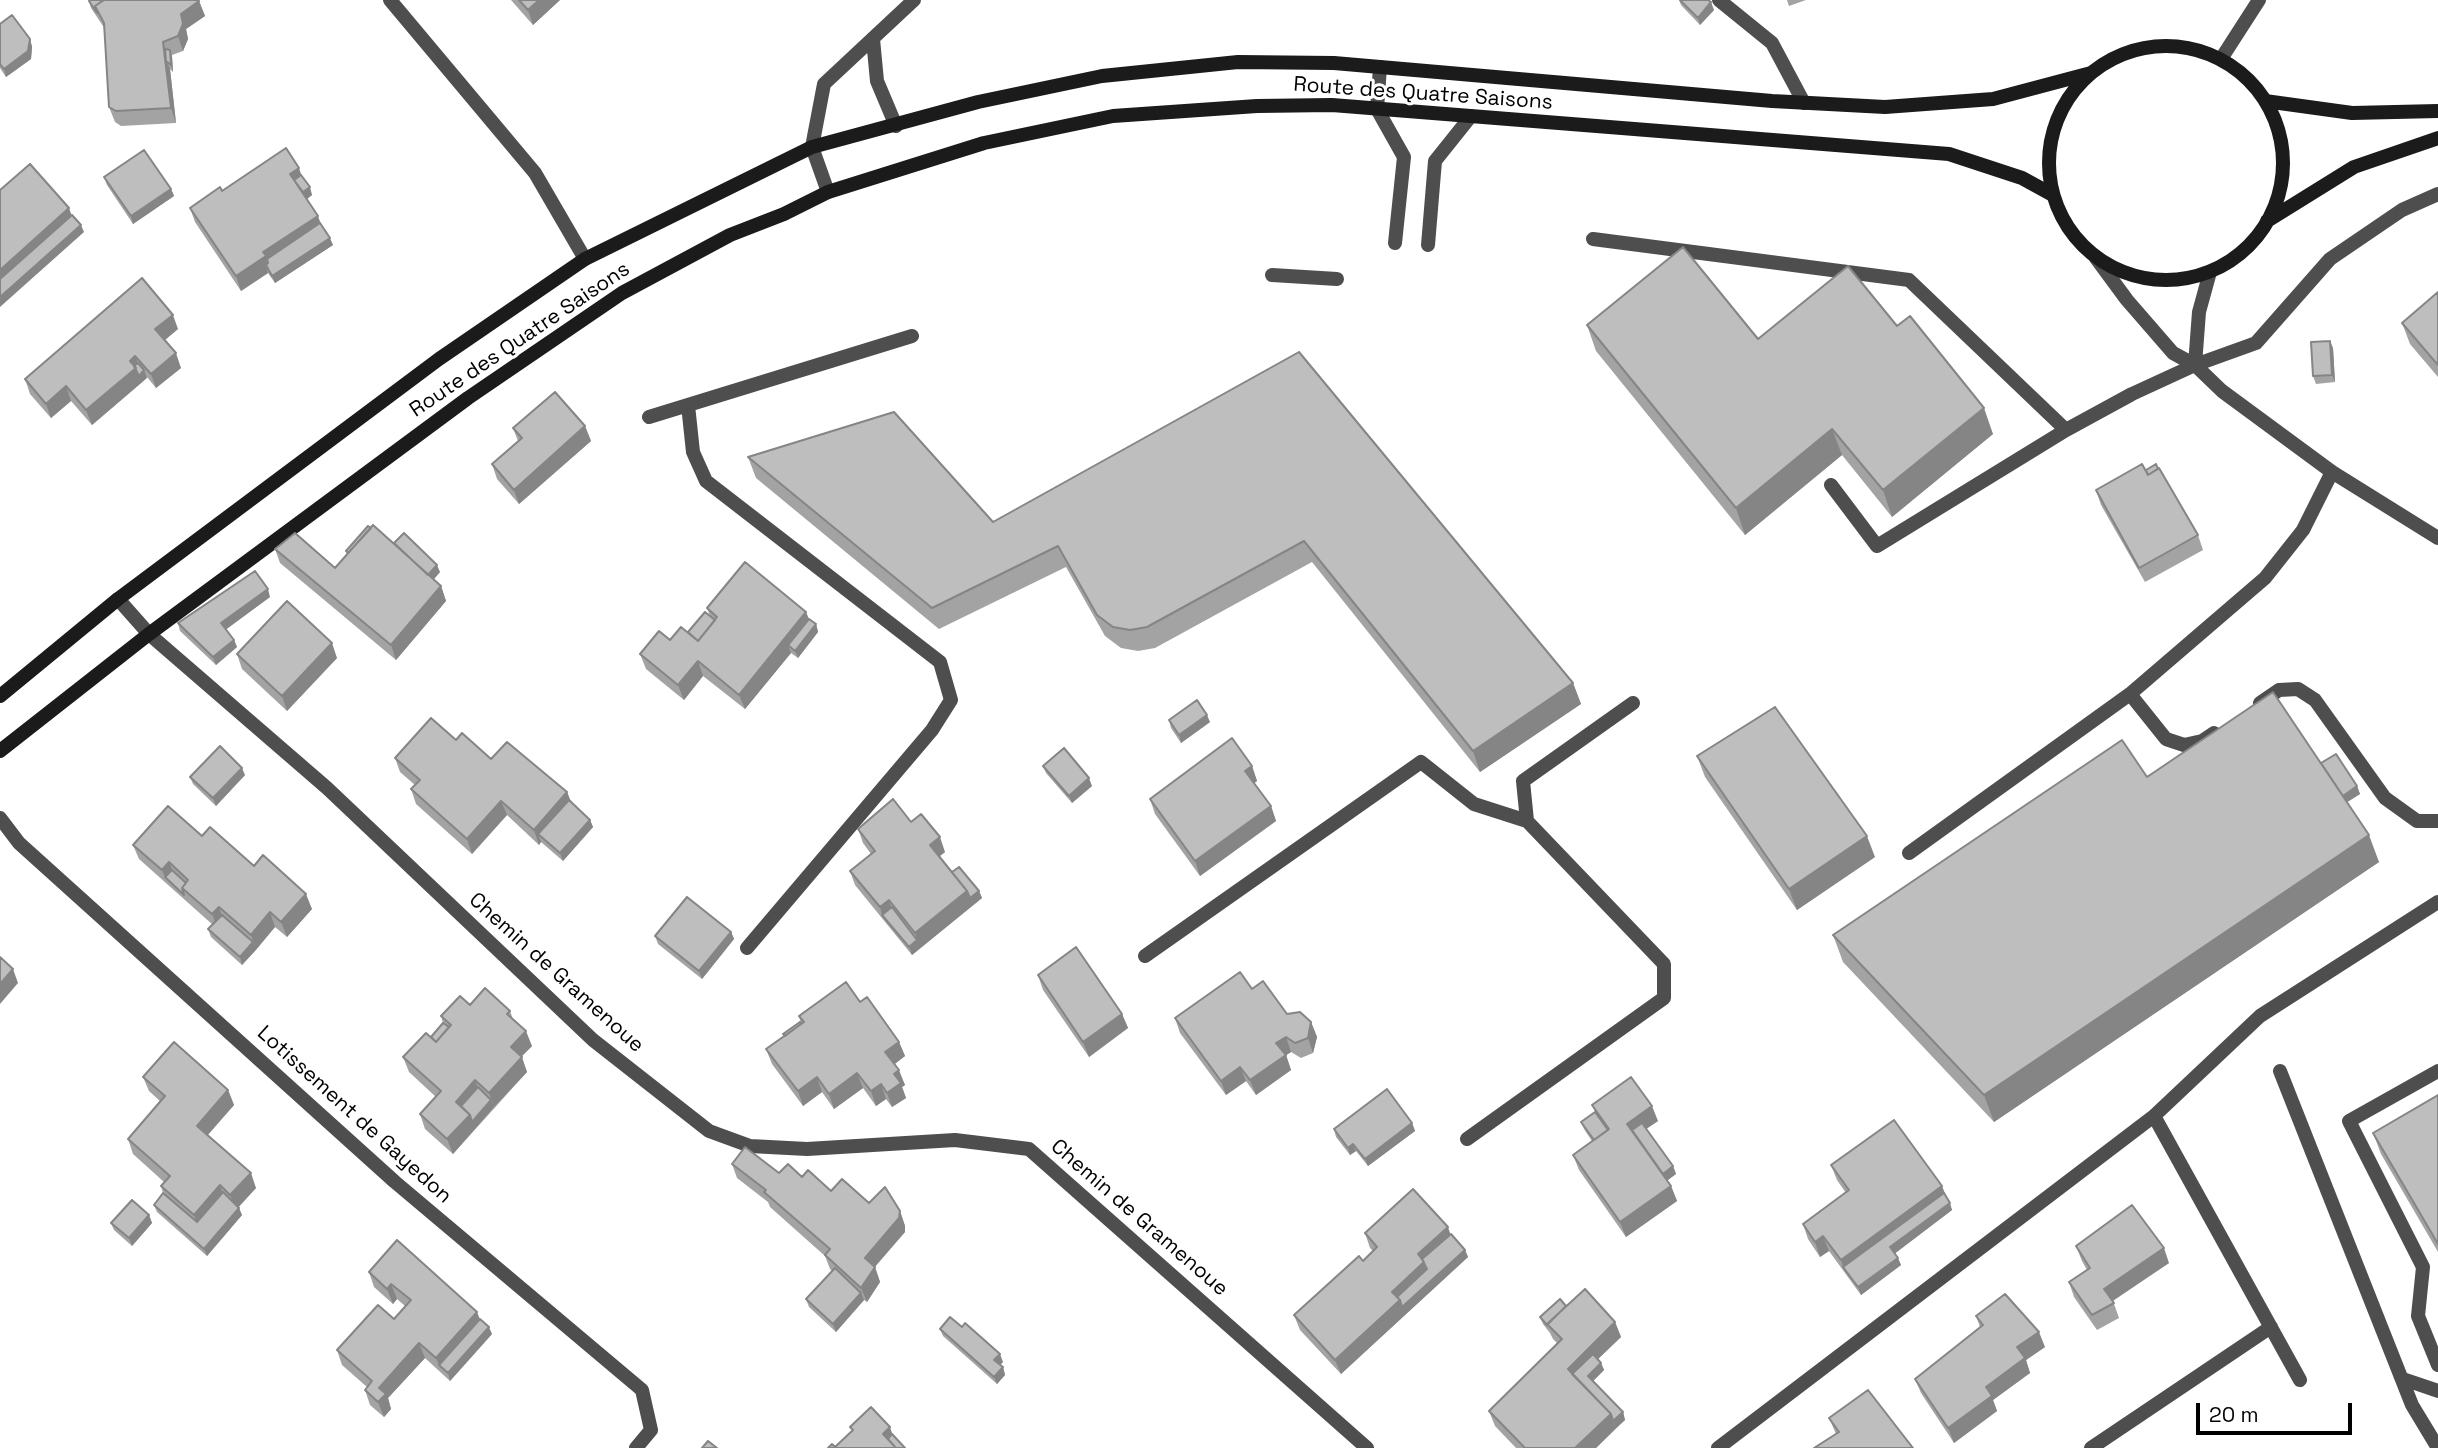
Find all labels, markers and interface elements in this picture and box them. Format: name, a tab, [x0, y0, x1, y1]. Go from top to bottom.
street label: Route des Quatre Saisons	[1292, 72, 1554, 116]
street label: Route des Quatre Saisons	[405, 257, 635, 423]
street label: Chemin de Gramenoue	[463, 888, 649, 1058]
street label: Lotissement de Gayedon	[252, 1021, 456, 1209]
street label: Chemin de Gramenoue	[1045, 1134, 1233, 1302]
scale bar	[2200, 1388, 2356, 1432]
text: 20 m	[2209, 1401, 2259, 1428]

